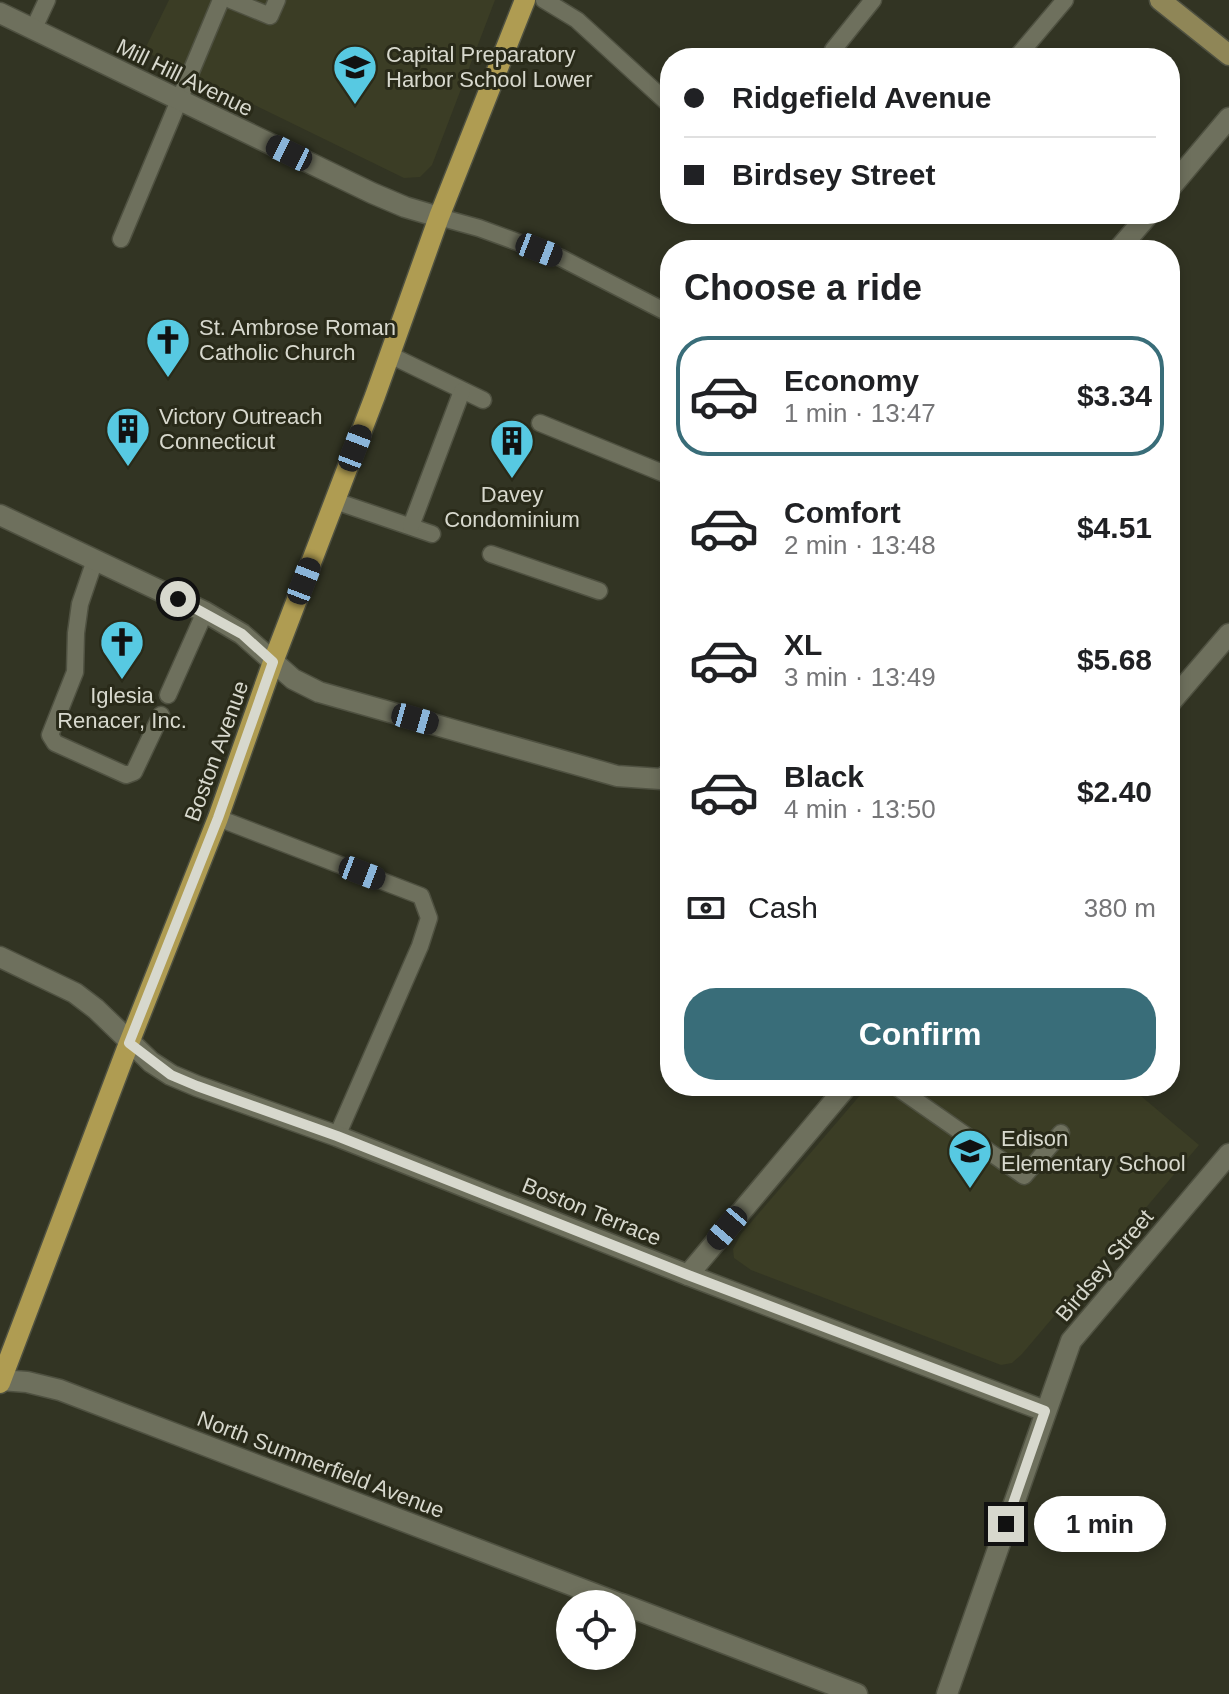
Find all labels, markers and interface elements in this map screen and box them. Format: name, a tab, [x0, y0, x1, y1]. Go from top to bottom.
street label: Mill Hill Avenue	[112, 34, 257, 121]
place label: Capital Preparatory Harbor School Lower	[386, 42, 593, 92]
school or university icon: Capital Preparatory Harbor School Lower	[331, 43, 379, 106]
text: Ridgefield Avenue	[732, 81, 991, 114]
car	[262, 132, 316, 174]
text: Birdsey Street	[732, 158, 935, 191]
car	[512, 230, 566, 270]
text: Choose a ride	[684, 267, 922, 308]
place label: St. Ambrose Roman Catholic Church	[199, 315, 396, 365]
church icon: St. Ambrose Roman Catholic Church	[144, 316, 192, 379]
icon: car	[688, 360, 760, 432]
text: Economy	[784, 364, 919, 397]
text: $3.34	[1077, 379, 1152, 412]
text: 1 min · 13:47	[784, 398, 936, 428]
place label: Victory Outreach Connecticut	[159, 404, 322, 454]
building icon: Victory Outreach Connecticut	[104, 405, 152, 468]
building icon: Davey Condominium	[488, 417, 536, 480]
car	[335, 421, 375, 475]
place label: Davey Condominium	[444, 482, 580, 532]
icon: car	[688, 492, 760, 564]
text: Comfort	[784, 496, 901, 529]
text: $4.51	[1077, 511, 1152, 544]
text: 2 min · 13:48	[784, 530, 936, 560]
car	[284, 554, 324, 608]
route start	[160, 581, 196, 617]
church icon: Iglesia Renacer, Inc.	[98, 618, 146, 681]
icon: car	[688, 624, 760, 696]
text: XL	[784, 628, 822, 661]
text: $5.68	[1077, 643, 1152, 676]
text: 3 min · 13:49	[784, 662, 936, 692]
street label: Boston Avenue	[179, 678, 253, 825]
place label: Iglesia Renacer, Inc.	[57, 683, 187, 733]
car	[389, 701, 441, 737]
icon: car	[688, 756, 760, 828]
text: Black	[784, 760, 864, 793]
text: $2.40	[1077, 775, 1152, 808]
text: 4 min · 13:50	[784, 794, 936, 824]
car	[335, 853, 389, 893]
icon: cash	[684, 886, 728, 930]
text: Cash	[748, 891, 818, 924]
text: 380 m	[1084, 893, 1156, 923]
button: Confirm	[684, 988, 1156, 1080]
place label: Edison Elementary School	[1001, 1126, 1186, 1176]
school or university icon: Edison Elementary School	[946, 1127, 994, 1190]
street label: Boston Terrace	[519, 1172, 665, 1251]
car	[702, 1202, 752, 1254]
street label: Birdsey Street	[1050, 1204, 1158, 1326]
street label: North Summerfield Avenue	[194, 1406, 448, 1523]
callout: 1 min	[1034, 1496, 1166, 1552]
route end	[988, 1506, 1024, 1542]
text: 1 min	[1066, 1509, 1134, 1539]
map controls	[556, 1590, 636, 1670]
button: locate	[556, 1590, 636, 1670]

